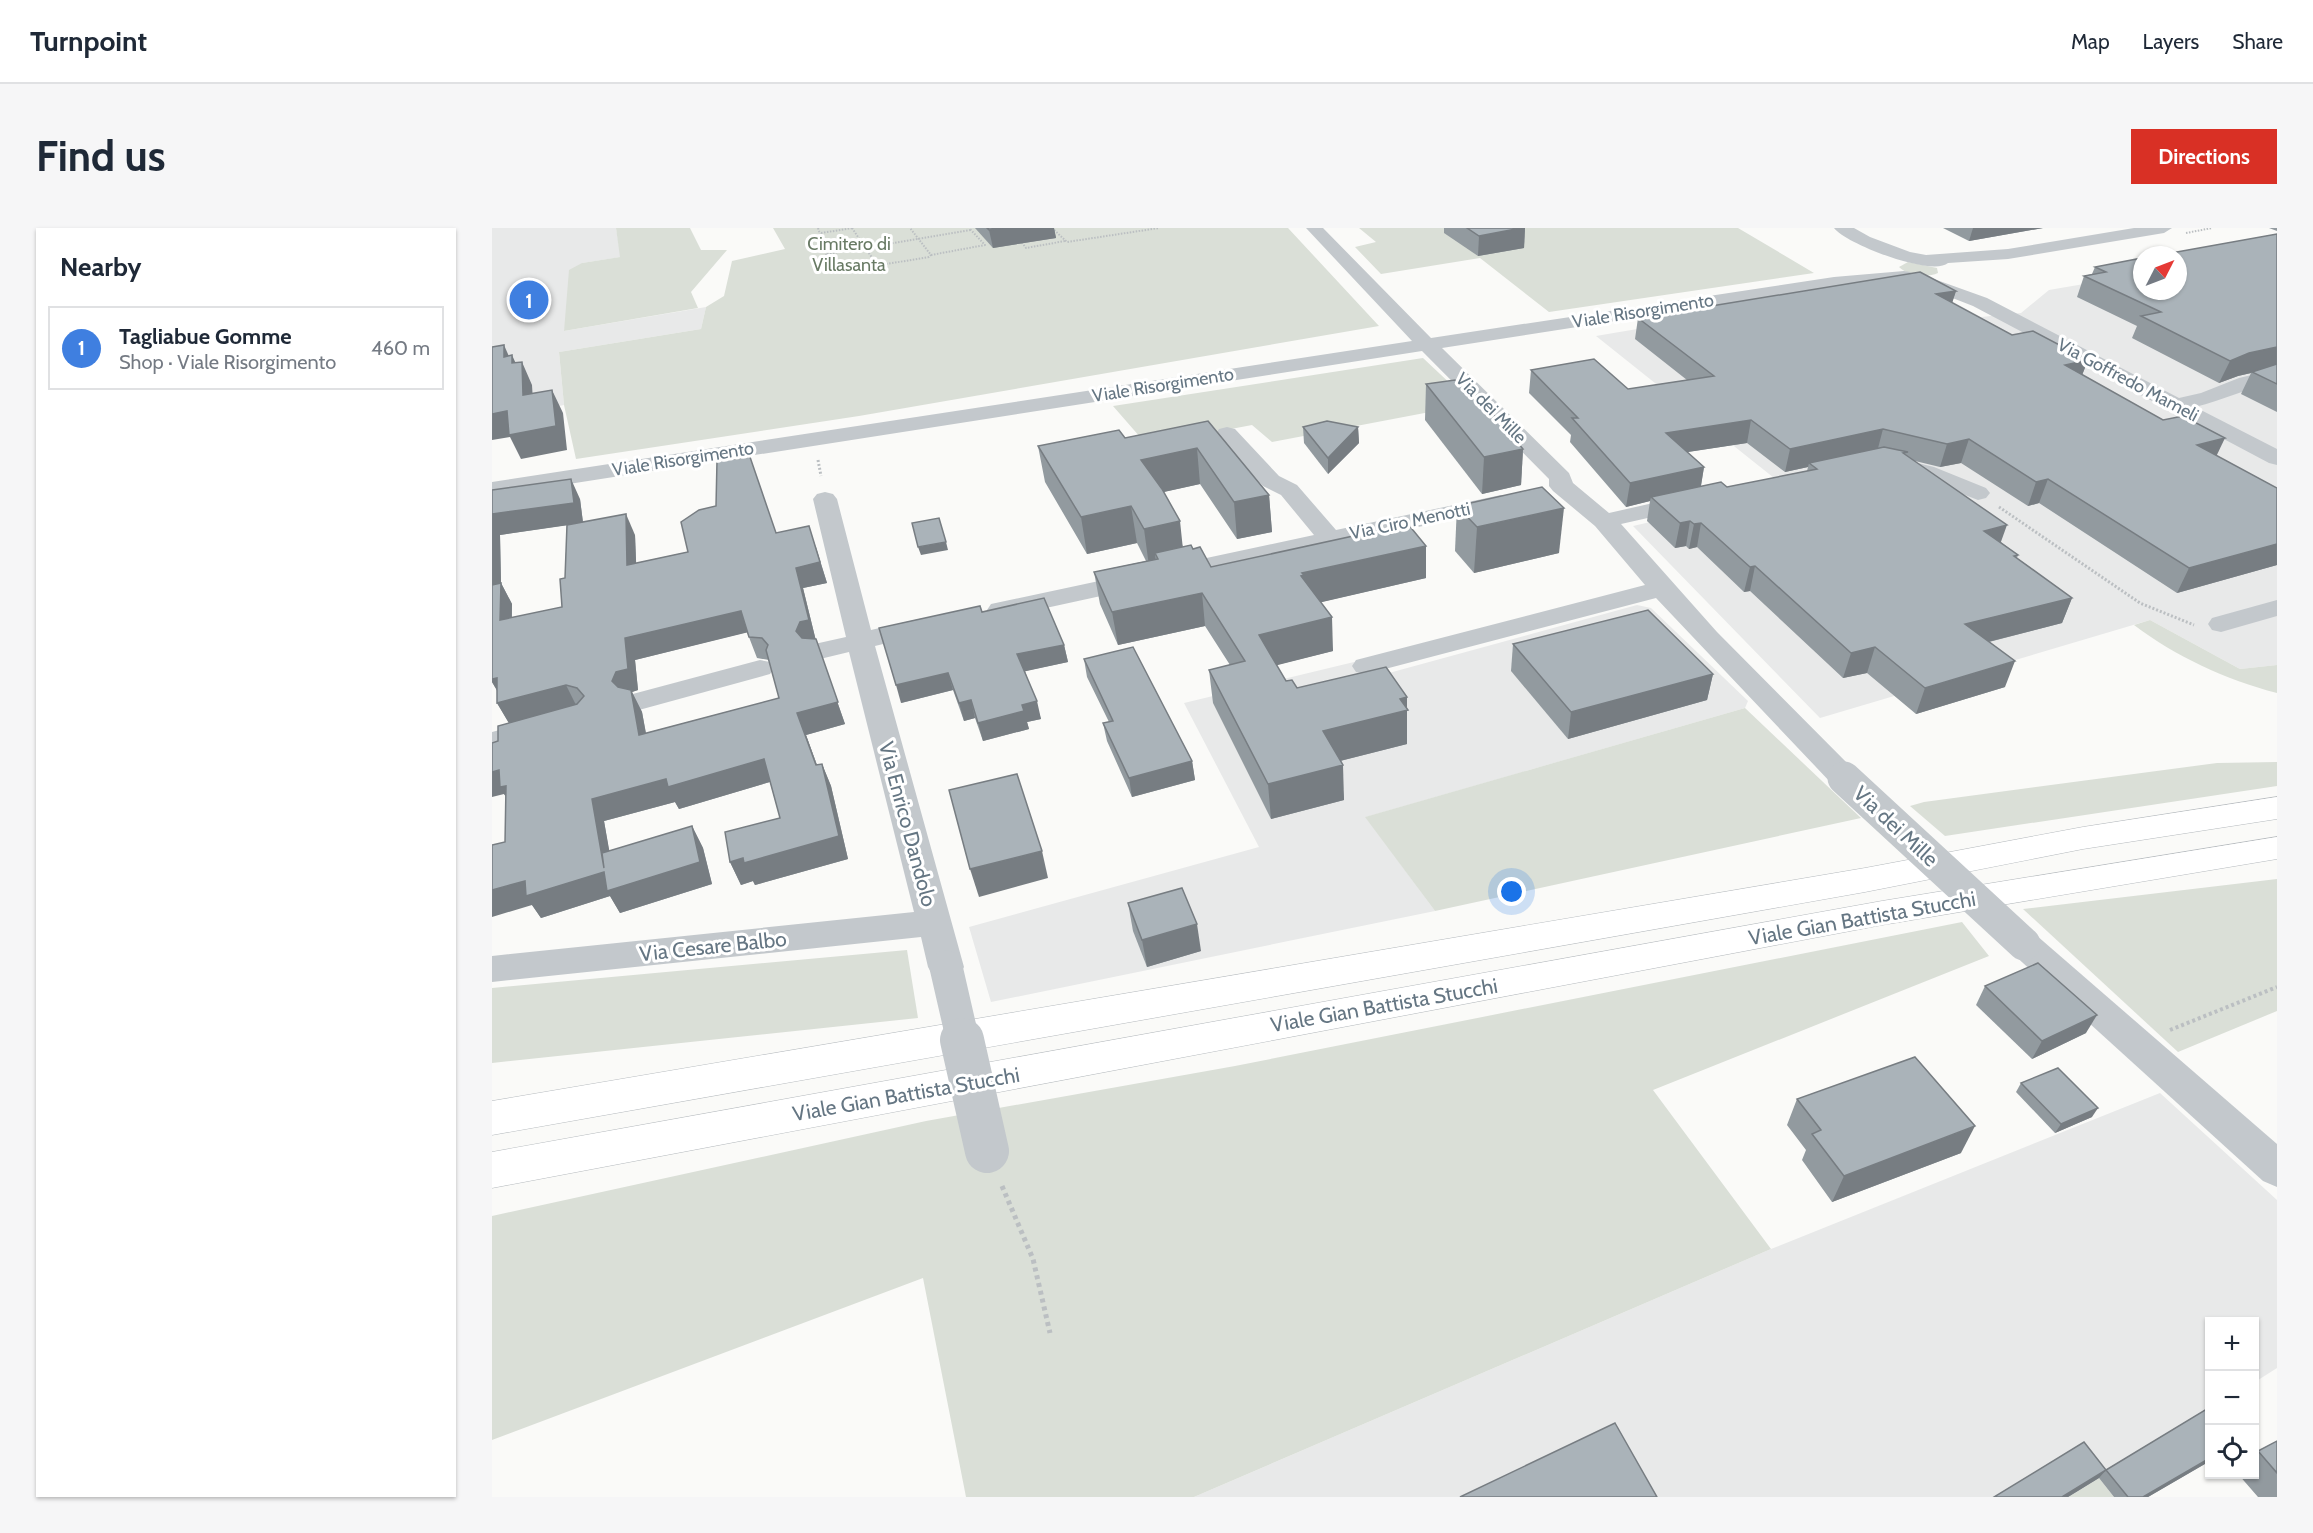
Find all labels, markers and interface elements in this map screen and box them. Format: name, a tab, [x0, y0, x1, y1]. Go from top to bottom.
text: Turnpoint	[30, 24, 147, 58]
text: Map	[2071, 29, 2110, 54]
text: Layers	[2143, 29, 2199, 54]
text: Share	[2232, 29, 2283, 54]
button: Directions	[2131, 129, 2277, 184]
text: Find us	[36, 130, 165, 182]
park label: Cimitero di Villasanta	[807, 233, 891, 276]
north arrow	[2133, 246, 2187, 300]
text: Nearby	[60, 251, 141, 283]
pin: 1	[510, 278, 549, 322]
street label: Viale Risorgimento	[1571, 289, 1715, 333]
text: Tagliabue Gomme	[119, 323, 292, 350]
street label: Via Goffredo Mameli	[2054, 333, 2202, 427]
text: 1	[78, 336, 85, 360]
text: 460 m	[371, 336, 430, 360]
text: Shop · Viale Risorgimento	[119, 350, 336, 374]
street label: Viale Risorgimento	[1091, 363, 1235, 407]
street label: Via dei Mille	[1451, 368, 1531, 448]
street label: Viale Risorgimento	[611, 437, 755, 481]
street label: Via Ciro Menotti	[1348, 498, 1472, 544]
street label: Via Enrico Dandolo	[874, 739, 942, 909]
street label: Via dei Mille	[1849, 781, 1944, 872]
your location	[1497, 877, 1526, 906]
street label: Viale Gian Battista Stucchi	[1747, 886, 1977, 950]
street label: Via Cesare Balbo	[638, 926, 788, 966]
street label: Viale Gian Battista Stucchi	[1269, 973, 1499, 1037]
street label: Viale Gian Battista Stucchi	[791, 1062, 1021, 1126]
map controls	[2205, 1317, 2259, 1479]
button: +	[2205, 1317, 2259, 1371]
button: −	[2205, 1371, 2259, 1425]
button: locate	[2205, 1425, 2259, 1479]

